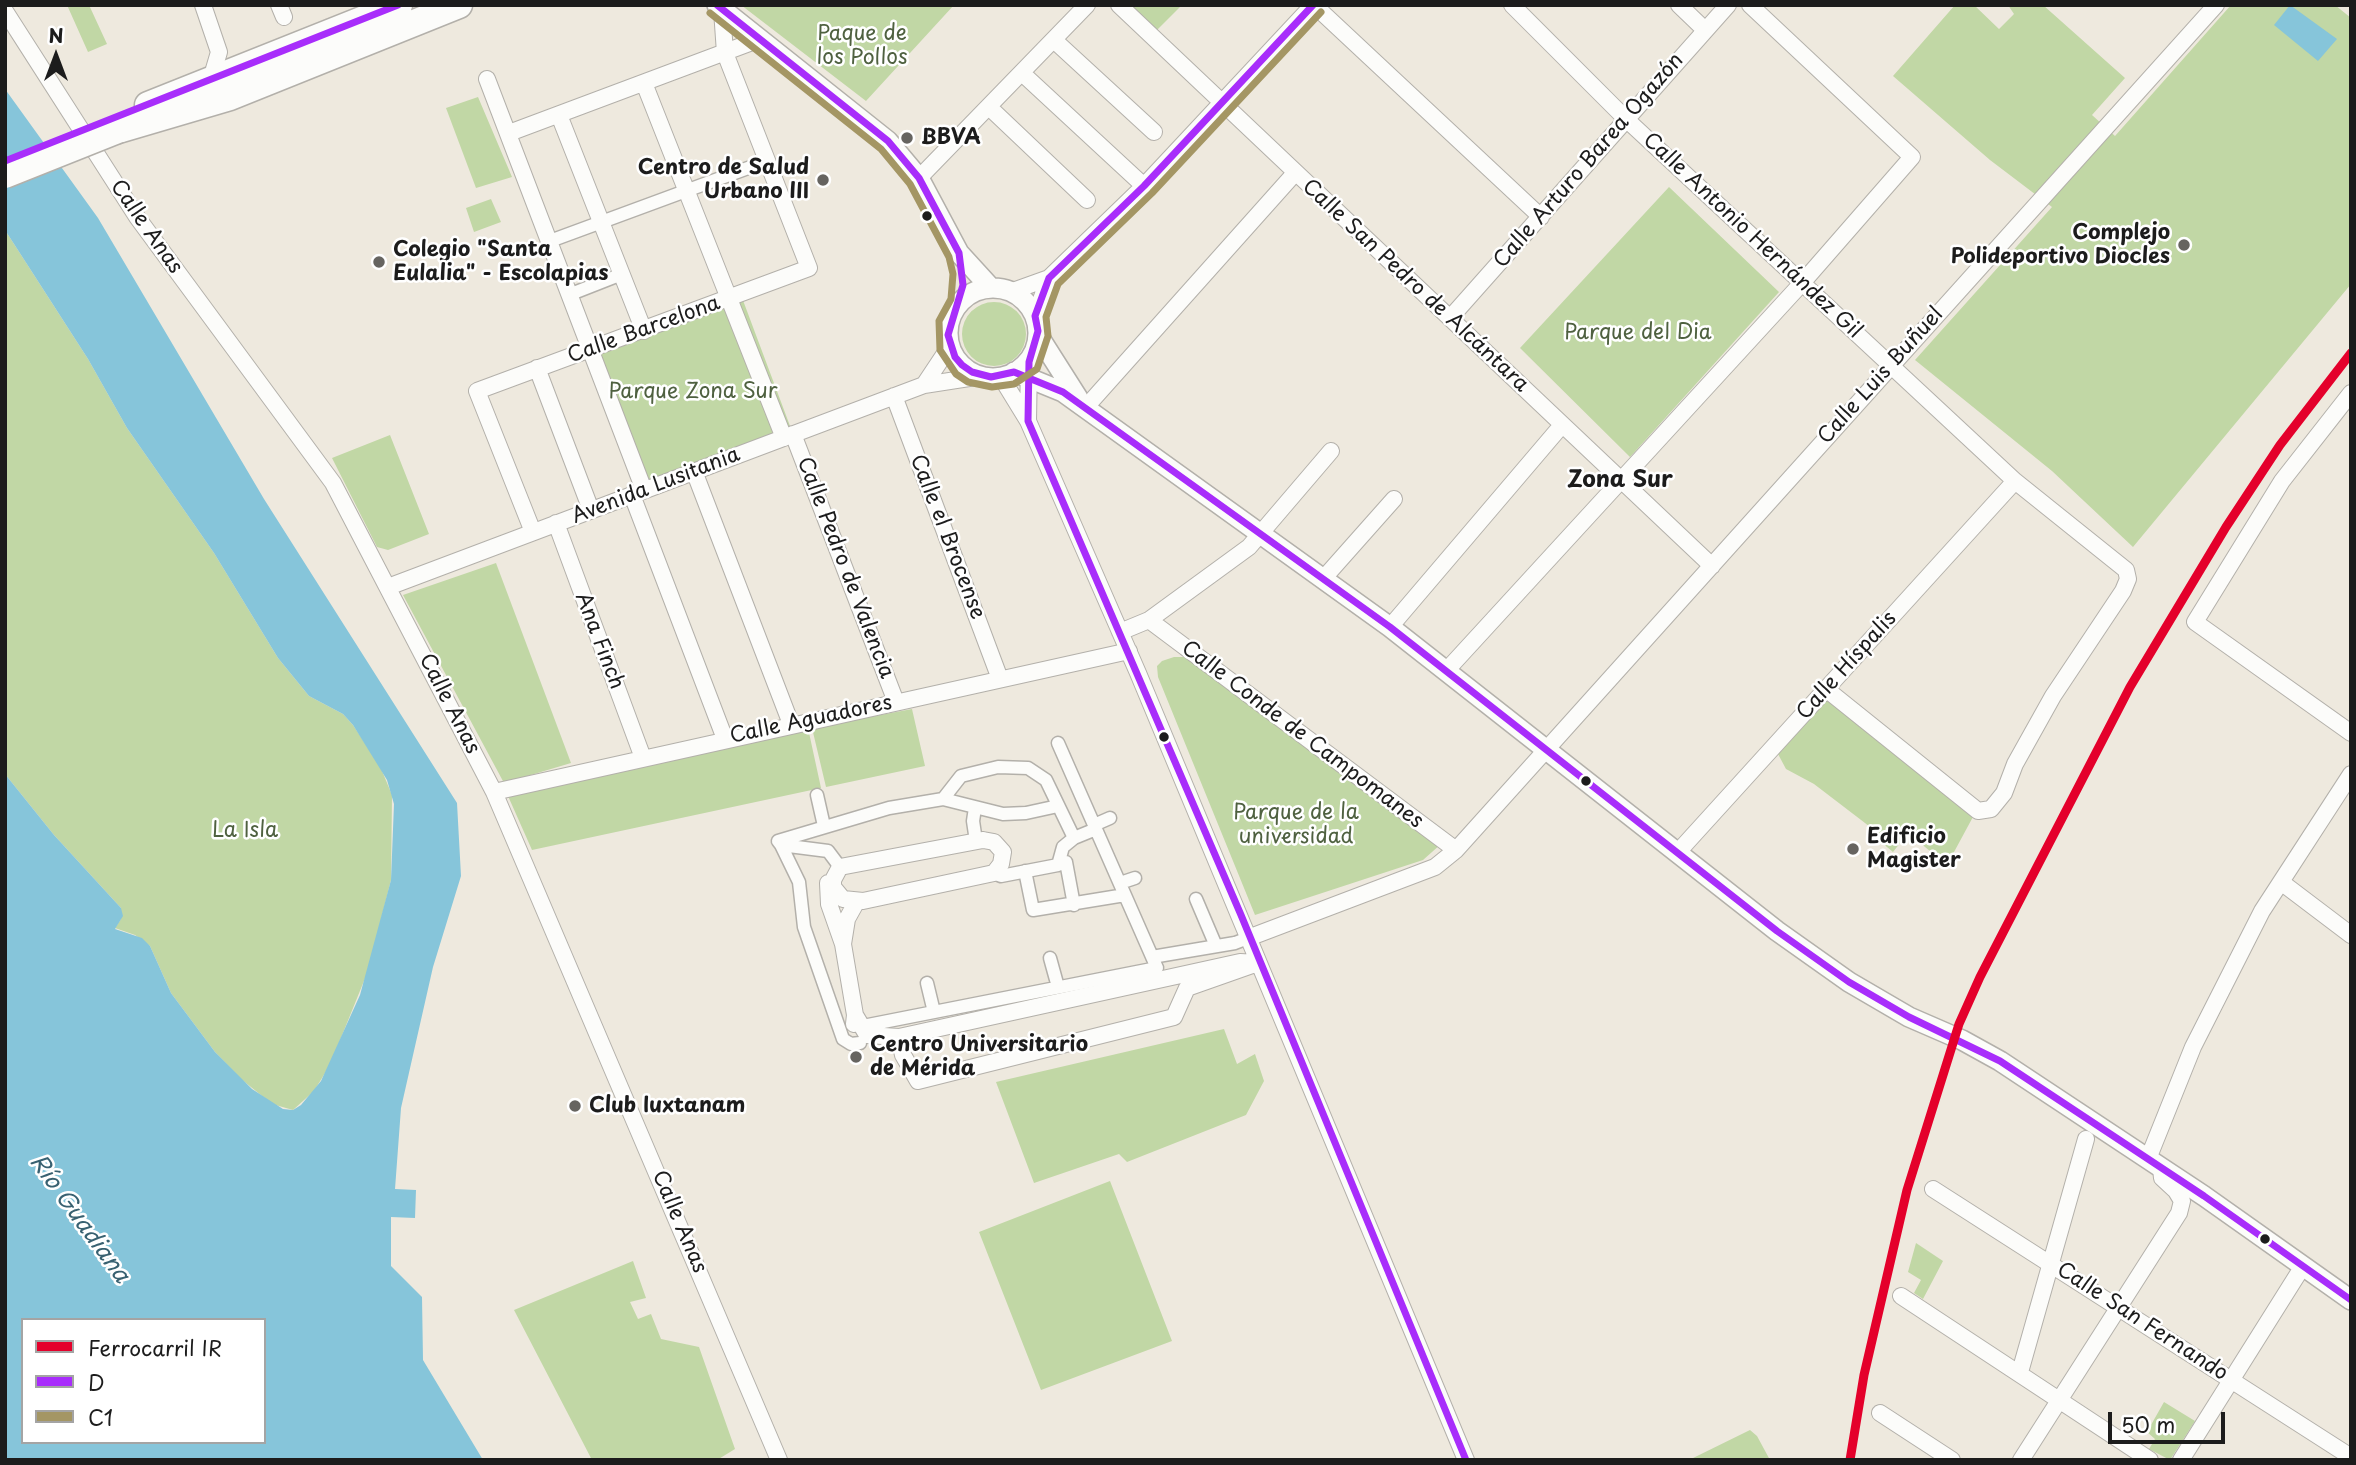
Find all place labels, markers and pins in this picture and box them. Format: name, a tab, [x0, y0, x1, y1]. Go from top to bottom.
place label: BBVA	[921, 125, 981, 151]
marker: BBVA	[899, 130, 915, 146]
place label: Centro de Salud Urbano III	[638, 155, 809, 205]
marker: Centro de Salud Urbano III	[815, 172, 831, 188]
unlabelled marker	[920, 209, 934, 223]
place label: Complejo Polideportivo Diocles	[1951, 220, 2170, 270]
place label: Colegio "Santa Eulalia" - Escolapias	[393, 237, 609, 287]
marker: Complejo Polideportivo Diocles	[2176, 237, 2192, 253]
marker: Colegio "Santa Eulalia" - Escolapias	[371, 254, 387, 270]
unlabelled marker	[1157, 730, 1171, 744]
unlabelled marker	[1579, 774, 1593, 788]
place label: Edificio Magister	[1867, 824, 1961, 874]
marker: Edificio Magister	[1845, 841, 1861, 857]
place label: Centro Universitario de Mérida	[870, 1032, 1088, 1082]
marker: Centro Universitario de Mérida	[848, 1049, 864, 1065]
place label: Club Iuxtanam	[589, 1093, 745, 1119]
marker: Club Iuxtanam	[567, 1098, 583, 1114]
unlabelled marker	[2258, 1232, 2272, 1246]

